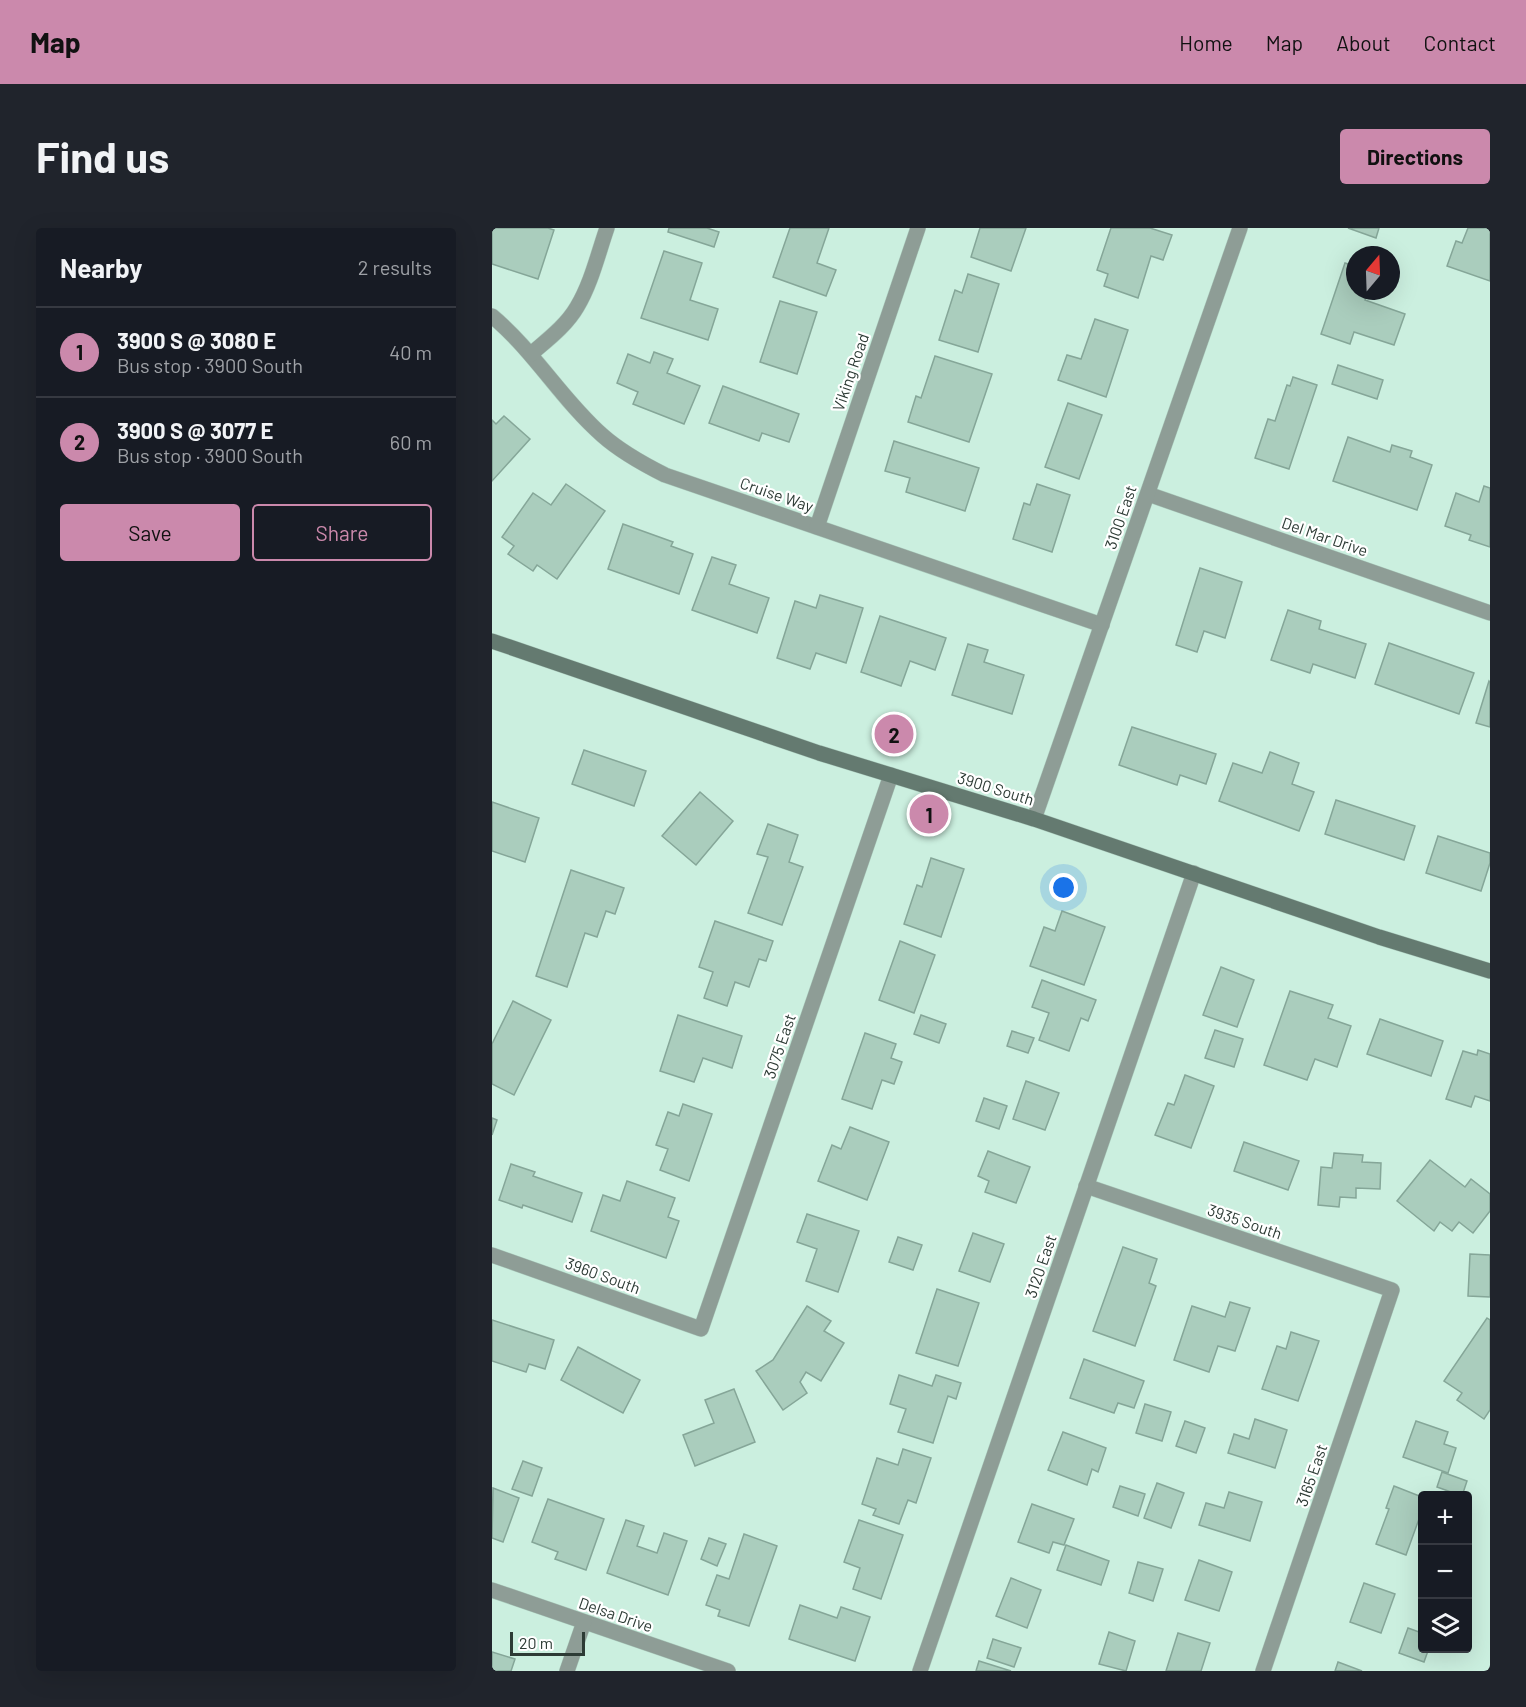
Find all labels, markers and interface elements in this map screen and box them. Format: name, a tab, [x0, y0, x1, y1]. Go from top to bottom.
text: Map	[30, 25, 81, 59]
text: Home	[1179, 30, 1233, 55]
text: Map	[1266, 30, 1303, 55]
text: About	[1336, 30, 1391, 55]
text: Contact	[1424, 30, 1496, 55]
button: Directions	[1340, 129, 1490, 184]
text: Find us	[36, 131, 169, 181]
north arrow	[1346, 246, 1400, 300]
text: Nearby	[60, 252, 142, 283]
text: 2 results	[358, 255, 432, 279]
text: 3900 S @ 3080 E	[117, 327, 276, 353]
street label: Viking Road	[828, 330, 872, 414]
text: 1	[76, 340, 83, 364]
text: 40 m	[389, 340, 432, 364]
text: Bus stop · 3900 South	[117, 353, 303, 377]
text: 3900 S @ 3077 E	[117, 417, 273, 443]
text: 2	[74, 430, 85, 454]
text: 60 m	[390, 430, 432, 454]
text: Bus stop · 3900 South	[117, 443, 303, 467]
street label: Cruise Way	[738, 473, 817, 516]
street label: 3100 East	[1100, 483, 1140, 551]
button: Save	[60, 504, 240, 561]
button: Share	[252, 504, 432, 561]
street label: Del Mar Drive	[1280, 512, 1370, 560]
pin: 2	[874, 712, 914, 756]
street label: 3900 South	[955, 767, 1037, 809]
pin: 1	[910, 792, 948, 836]
your location	[1049, 873, 1078, 902]
street label: 3075 East	[759, 1011, 799, 1081]
street label: 3935 South	[1205, 1199, 1285, 1243]
street label: 3120 East	[1020, 1232, 1060, 1300]
street label: 3960 South	[563, 1253, 643, 1297]
street label: 3165 East	[1291, 1441, 1331, 1509]
map controls	[1418, 1491, 1472, 1653]
button: +	[1418, 1491, 1472, 1545]
button: −	[1418, 1545, 1472, 1599]
street label: Delsa Drive	[577, 1593, 655, 1635]
button: layers	[1418, 1599, 1472, 1653]
scale bar	[510, 1629, 585, 1656]
text: 20 m	[519, 1633, 553, 1652]

